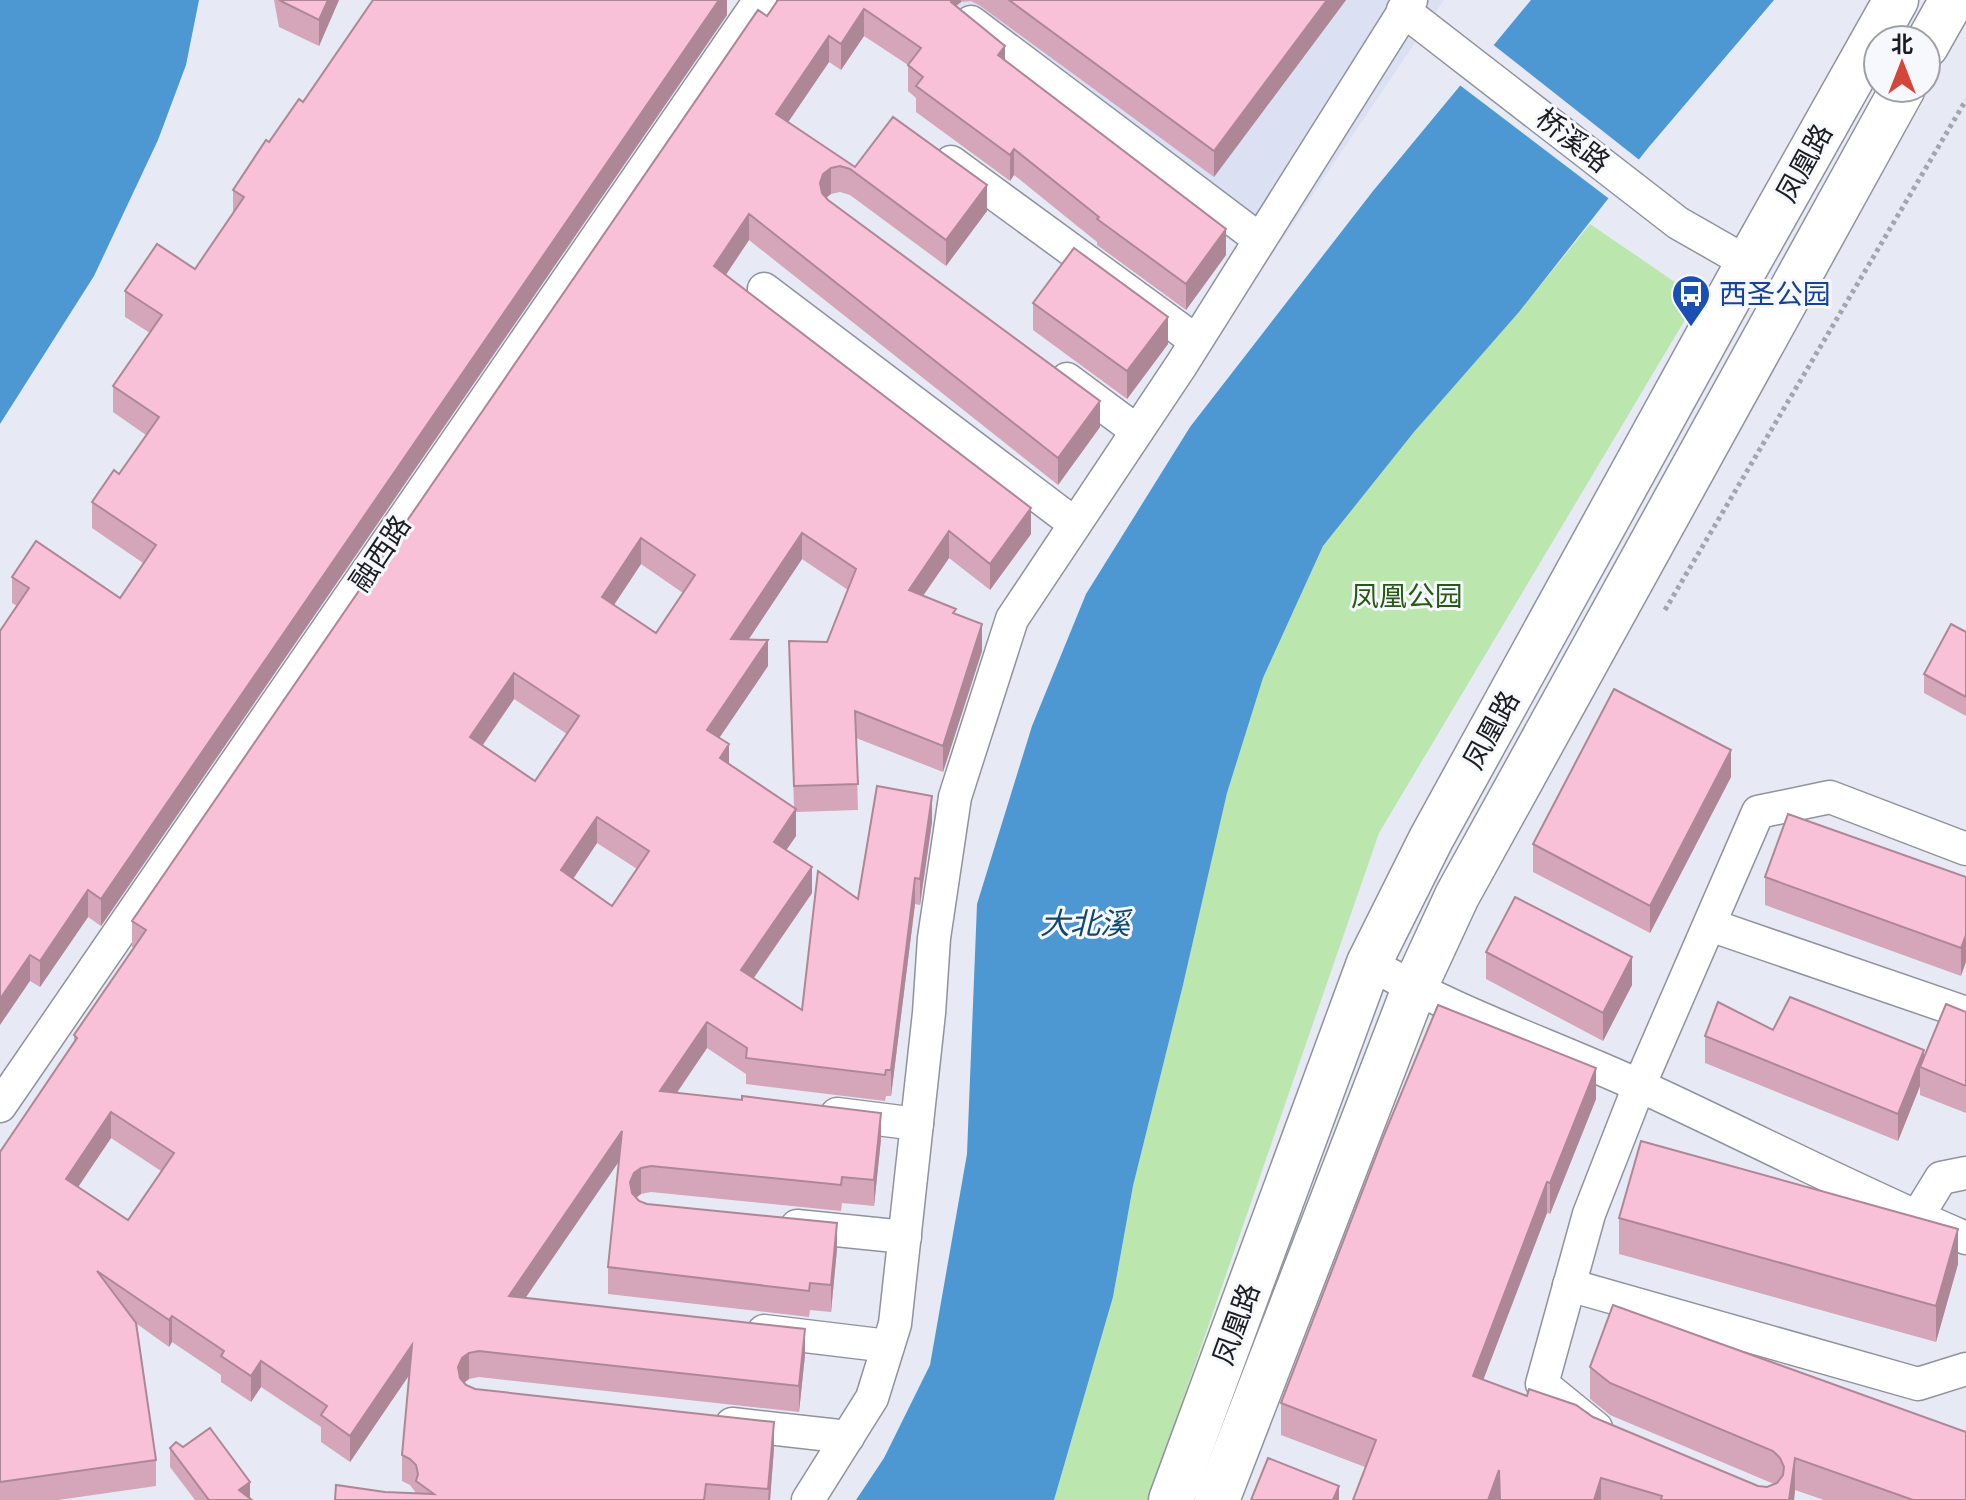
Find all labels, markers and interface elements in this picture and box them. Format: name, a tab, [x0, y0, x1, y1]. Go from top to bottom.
north arrow	[1862, 24, 1942, 104]
text: 北	[1891, 30, 1913, 58]
street label: 桥溪路	[1529, 100, 1617, 180]
street label: 凤凰路	[1768, 118, 1840, 208]
bus stop icon: 西圣公园	[1670, 273, 1712, 328]
place label: 西圣公园	[1719, 276, 1831, 312]
street label: 融西路	[342, 508, 418, 598]
park label: 凤凰公园	[1351, 578, 1463, 614]
street label: 凤凰路	[1455, 685, 1527, 775]
water label: 大北溪	[1040, 904, 1133, 943]
street label: 凤凰路	[1205, 1278, 1267, 1370]

